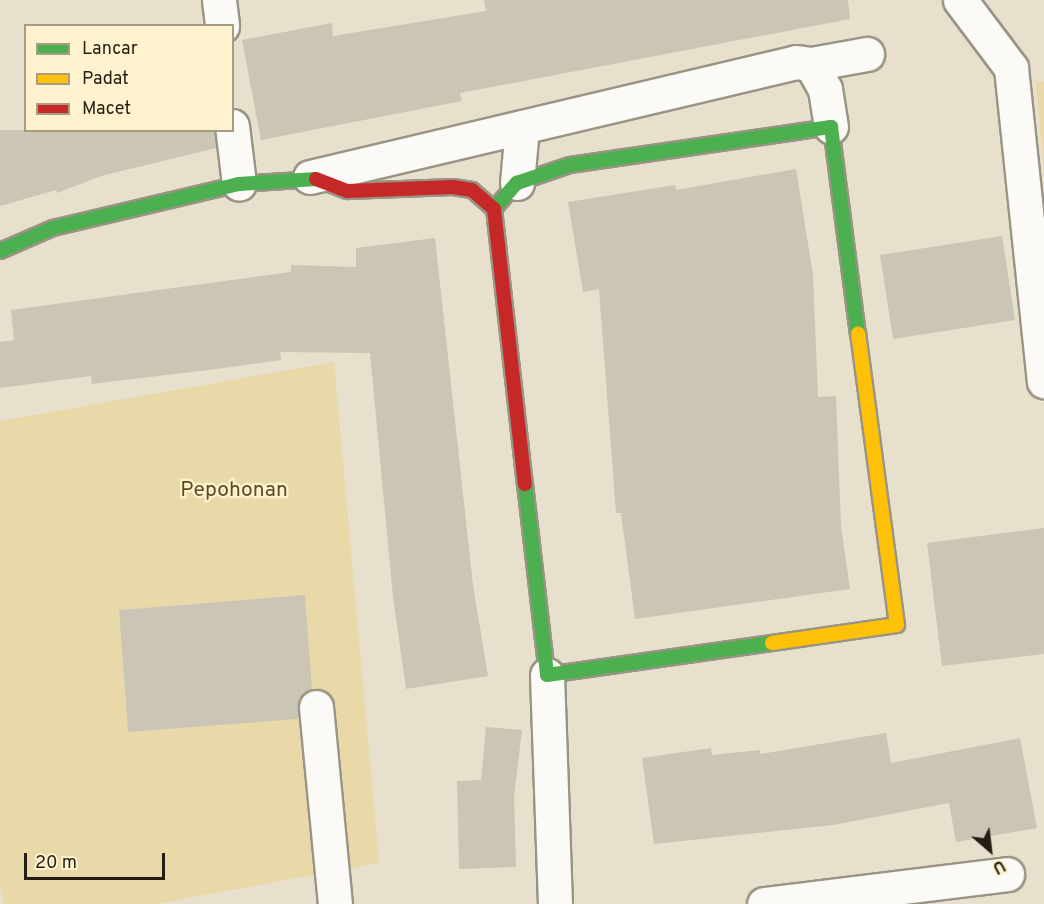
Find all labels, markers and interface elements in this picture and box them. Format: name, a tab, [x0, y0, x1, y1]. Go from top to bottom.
legend	[24, 24, 234, 132]
text: Lancar	[82, 38, 138, 61]
text: Padat	[82, 68, 129, 91]
text: Macet	[82, 98, 131, 121]
park label: Pepohonan	[180, 478, 288, 504]
north arrow	[960, 820, 1020, 880]
scale bar	[27, 841, 168, 879]
text: 20 m	[35, 852, 77, 875]
text: U	[989, 854, 1008, 877]

